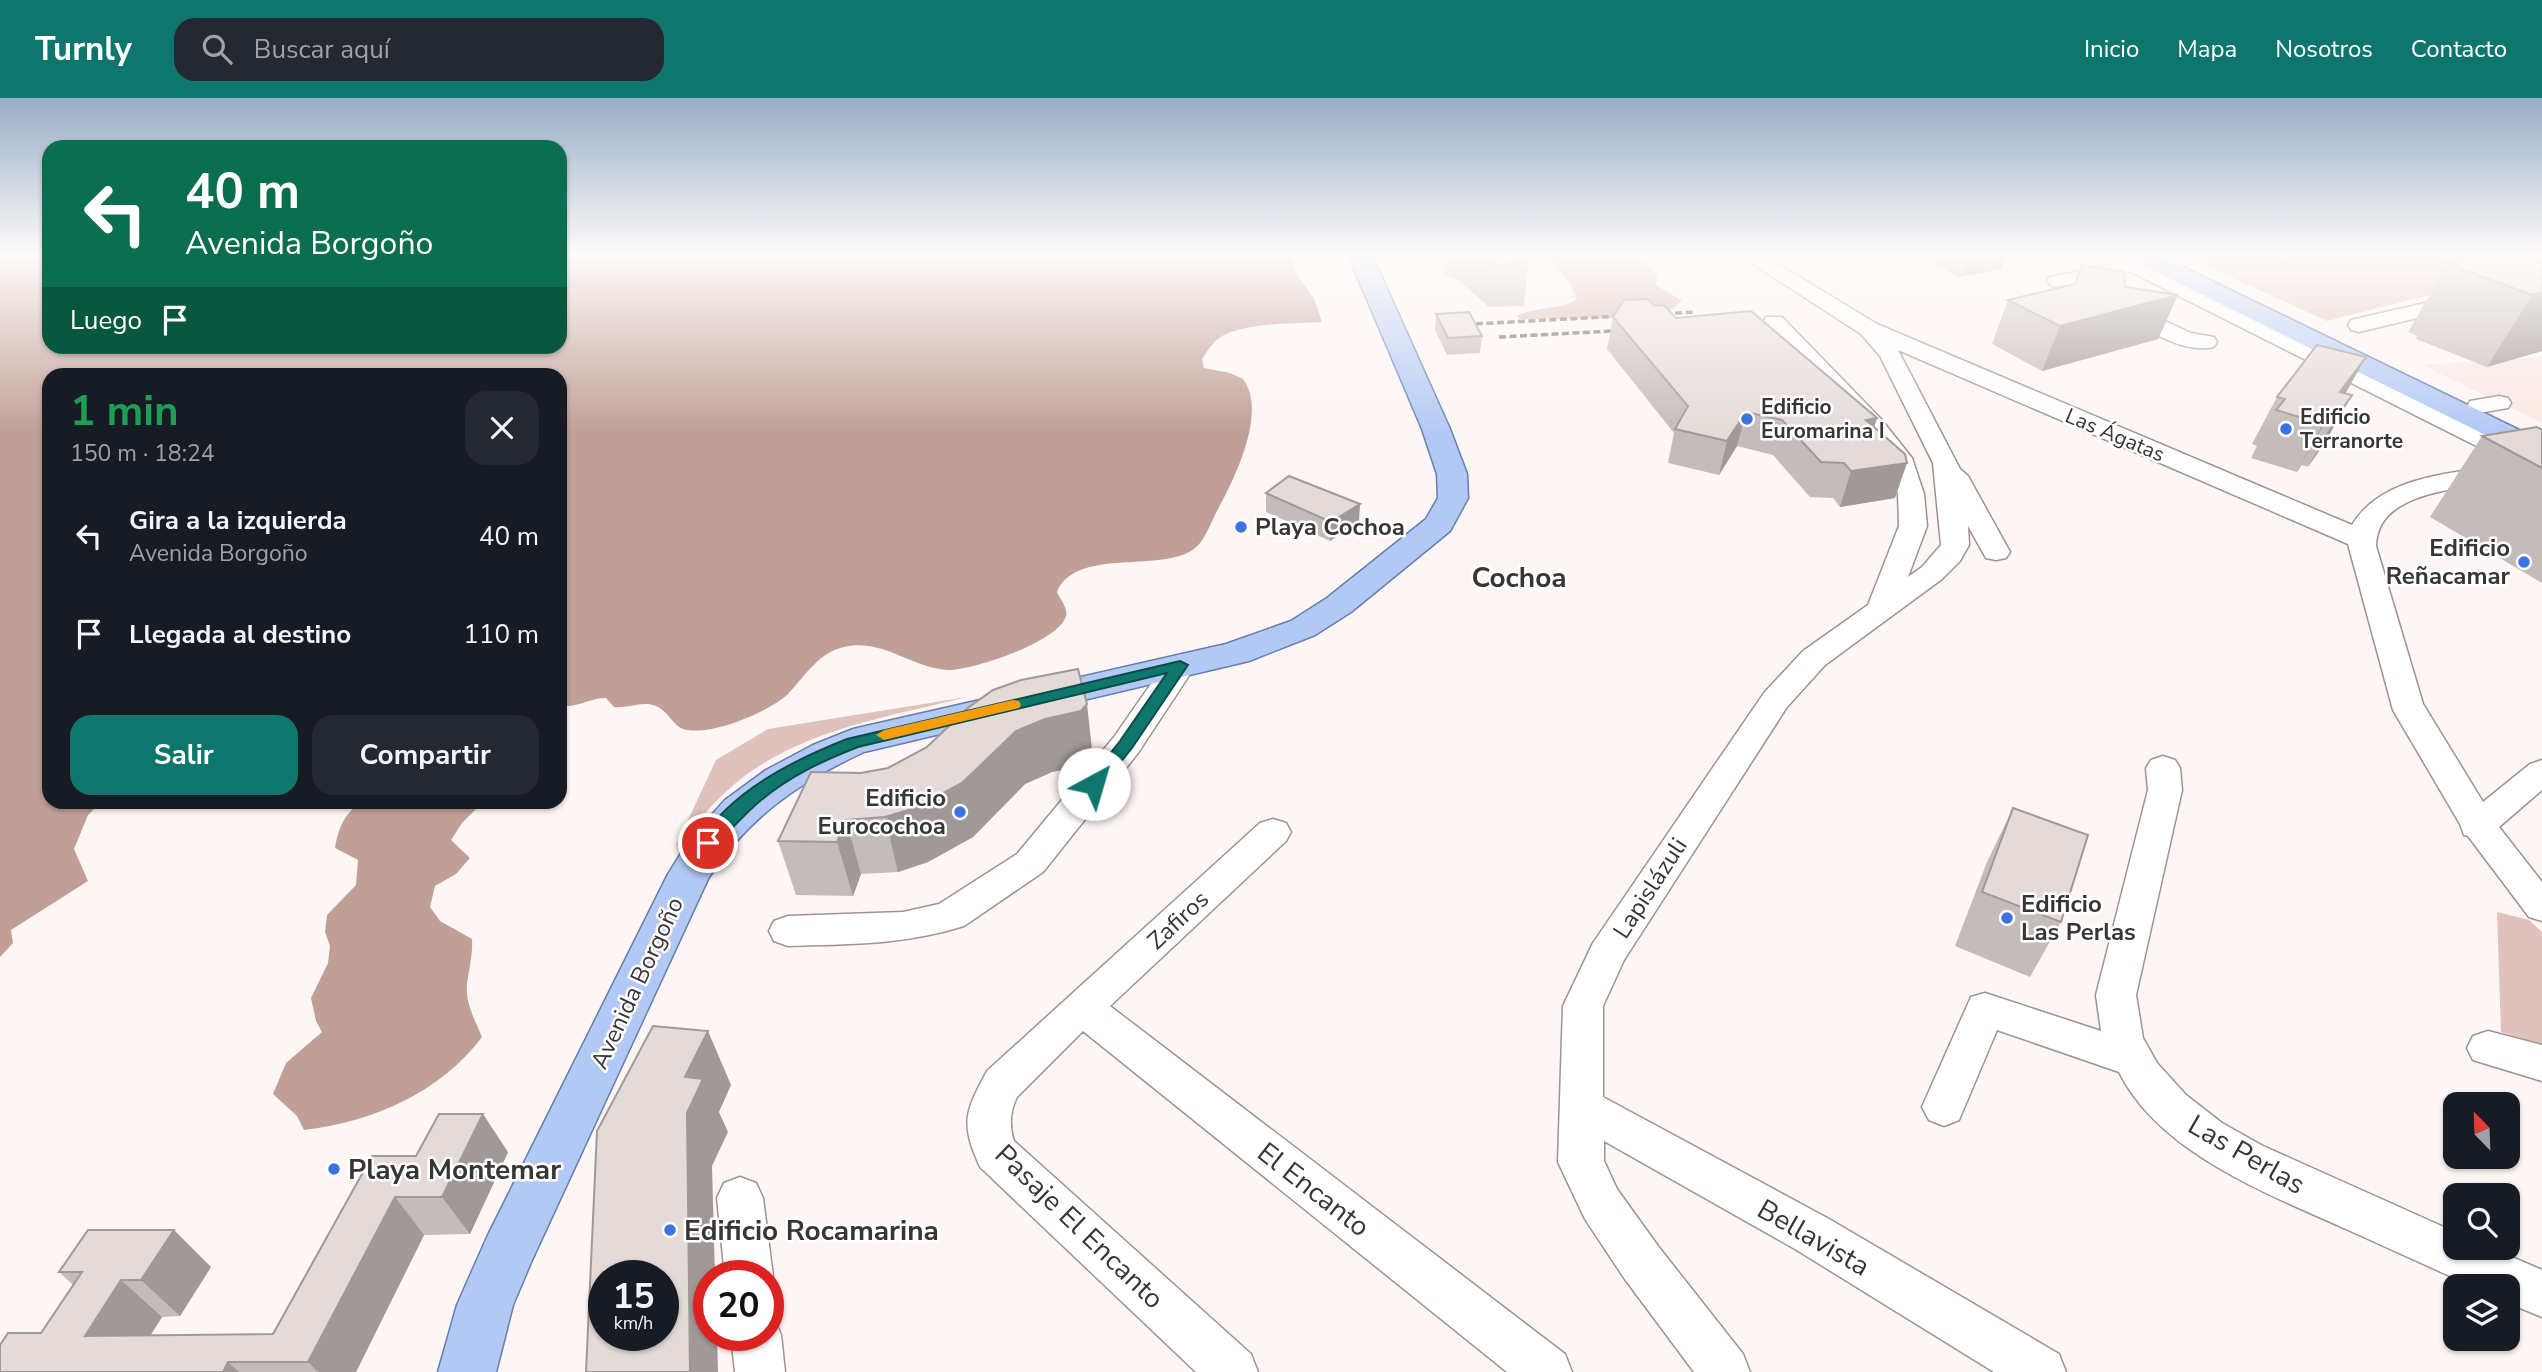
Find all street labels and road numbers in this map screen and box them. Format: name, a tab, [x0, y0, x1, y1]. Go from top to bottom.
street label: Las Ágatas	[2061, 402, 2169, 468]
street label: Lapislázuli	[1606, 832, 1694, 944]
street label: Zafiros	[1140, 883, 1216, 957]
street label: Avenida Borgoño	[583, 892, 691, 1074]
street label: Las Perlas	[2181, 1106, 2312, 1204]
street label: El Encanto	[1249, 1134, 1377, 1246]
street label: Pasaje El Encanto	[986, 1136, 1172, 1317]
street label: Bellavista	[1750, 1190, 1877, 1285]

